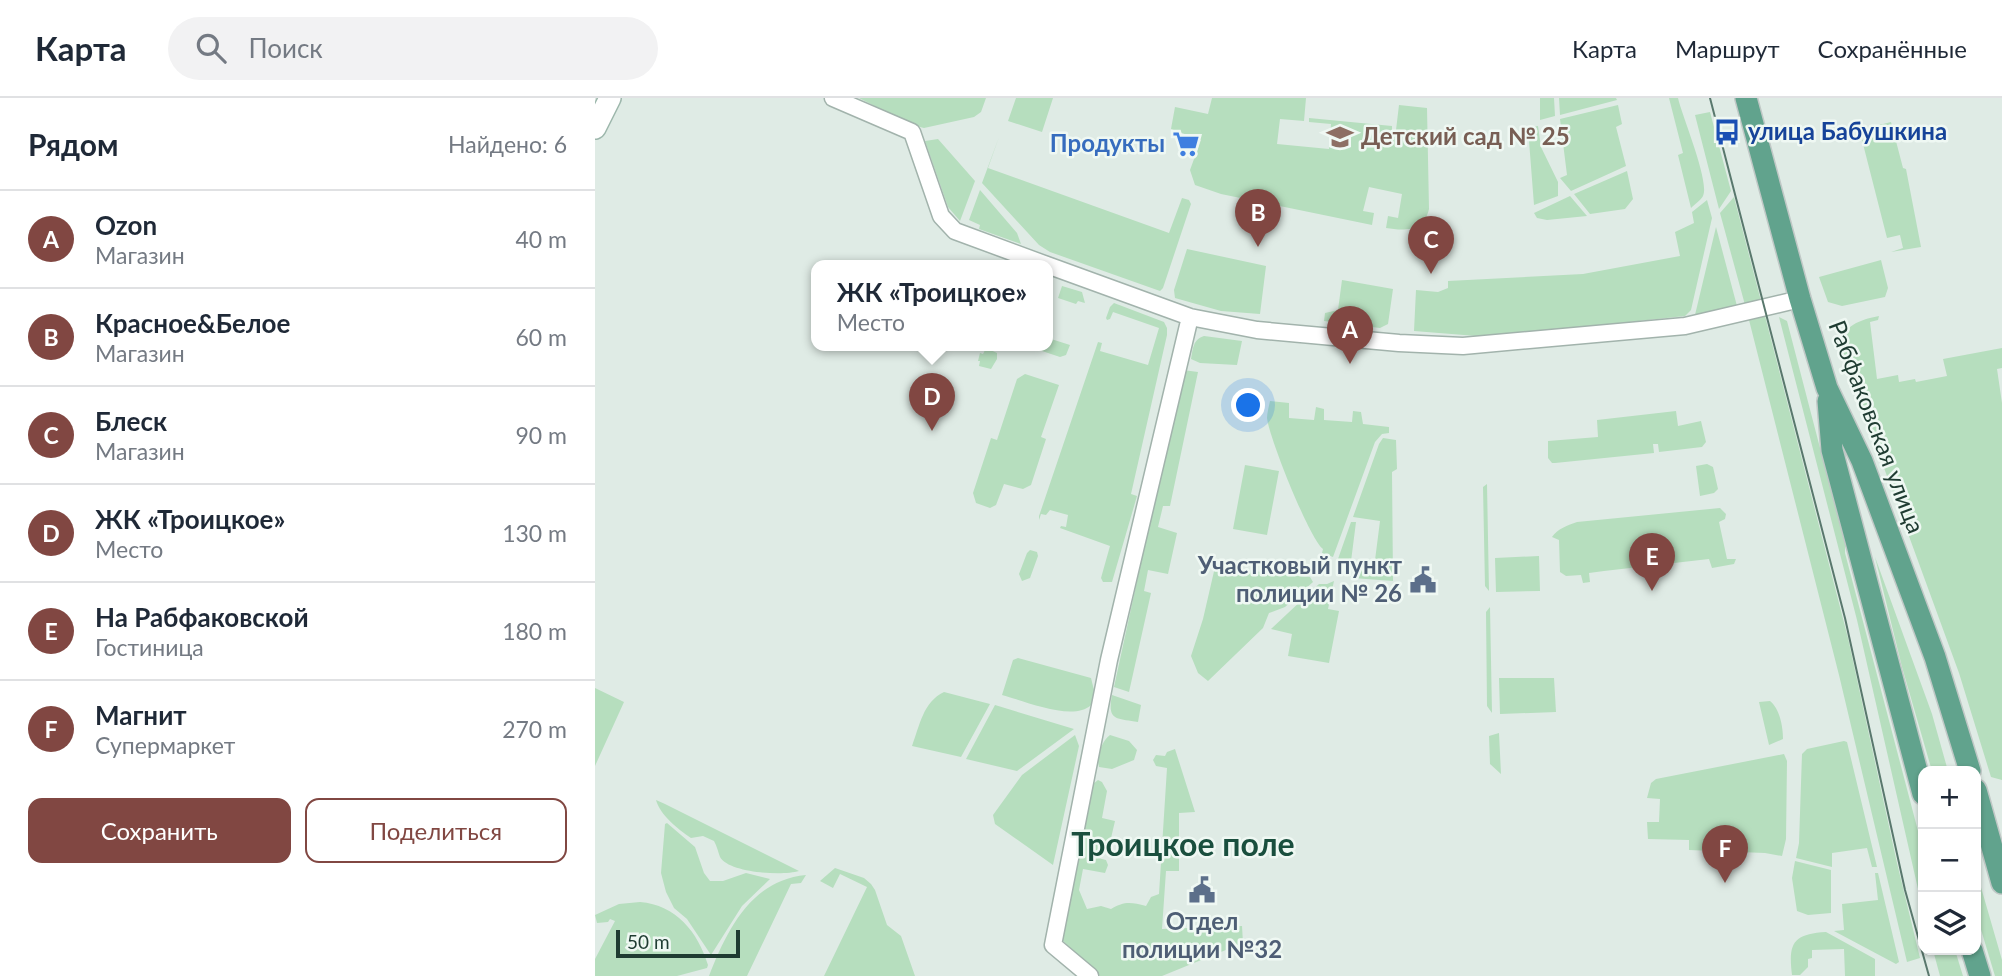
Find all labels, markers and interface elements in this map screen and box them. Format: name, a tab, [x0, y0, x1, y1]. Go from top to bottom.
search box	[168, 17, 658, 80]
text: Карта	[35, 28, 126, 68]
icon: search	[192, 29, 230, 67]
text: Поиск	[248, 32, 323, 64]
text: Карта	[1572, 34, 1637, 63]
text: Маршрут	[1675, 34, 1780, 63]
text: Сохранённые	[1818, 34, 1967, 63]
place label: улица Бабушкина	[1748, 116, 1947, 145]
bus stop icon: улица Бабушкина	[1712, 117, 1742, 147]
place label: Детский сад № 25	[1361, 121, 1570, 150]
school or university icon: Детский сад № 25	[1325, 122, 1355, 152]
text: Рядом	[28, 126, 118, 162]
place label: Продукты	[1050, 128, 1165, 157]
supermarket icon: Продукты	[1171, 129, 1201, 159]
text: Найдено: 6	[448, 130, 567, 158]
pin: B	[1235, 189, 1281, 247]
text: Ozon	[95, 209, 157, 241]
pin: C	[1408, 216, 1454, 274]
text: A	[43, 225, 59, 253]
text: 40 m	[516, 225, 567, 253]
text: Магазин	[95, 241, 185, 269]
popup	[811, 260, 1053, 351]
text: ЖК «Троицкое»	[837, 276, 1027, 308]
pin: A	[1327, 306, 1373, 364]
text: Красное&Белое	[95, 307, 290, 339]
text: Место	[837, 308, 905, 336]
street label: Рабфаковская улица	[1823, 316, 1931, 537]
text: B	[43, 323, 59, 351]
text: 60 m	[516, 323, 567, 351]
text: Магазин	[95, 339, 185, 367]
pin: D	[909, 373, 955, 431]
your location	[1231, 388, 1265, 422]
text: Блеск	[95, 405, 167, 437]
text: C	[43, 421, 59, 449]
text: 90 m	[516, 421, 567, 449]
text: Магазин	[95, 437, 185, 465]
text: ЖК «Троицкое»	[95, 503, 285, 535]
text: D	[42, 519, 60, 547]
text: 130 m	[502, 519, 567, 547]
pin: E	[1629, 533, 1675, 591]
text: Место	[95, 535, 163, 563]
place label: Участковый пункт полиции № 26	[1197, 550, 1403, 607]
public building icon: Участковый пункт полиции № 26	[1408, 565, 1438, 595]
text: На Рабфаковской	[95, 601, 309, 633]
text: E	[44, 617, 58, 645]
text: 180 m	[502, 617, 567, 645]
text: Гостиница	[95, 633, 204, 661]
text: Магнит	[95, 699, 187, 731]
text: F	[44, 715, 58, 743]
text: 270 m	[502, 715, 567, 743]
text: Супермаркет	[95, 731, 235, 759]
map controls	[1918, 766, 1981, 955]
button: +	[1918, 766, 1981, 829]
button: Сохранить	[28, 798, 291, 863]
button: Поделиться	[305, 798, 567, 863]
district label: Троицкое поле	[1071, 824, 1295, 863]
pin: F	[1702, 825, 1748, 883]
button: −	[1918, 829, 1981, 892]
public building icon: Отдел полиции №32	[1187, 875, 1217, 905]
button: layers	[1918, 892, 1981, 955]
place label: Отдел полиции №32	[1122, 906, 1282, 963]
scale bar	[616, 927, 740, 959]
text: 50 m	[627, 930, 670, 953]

